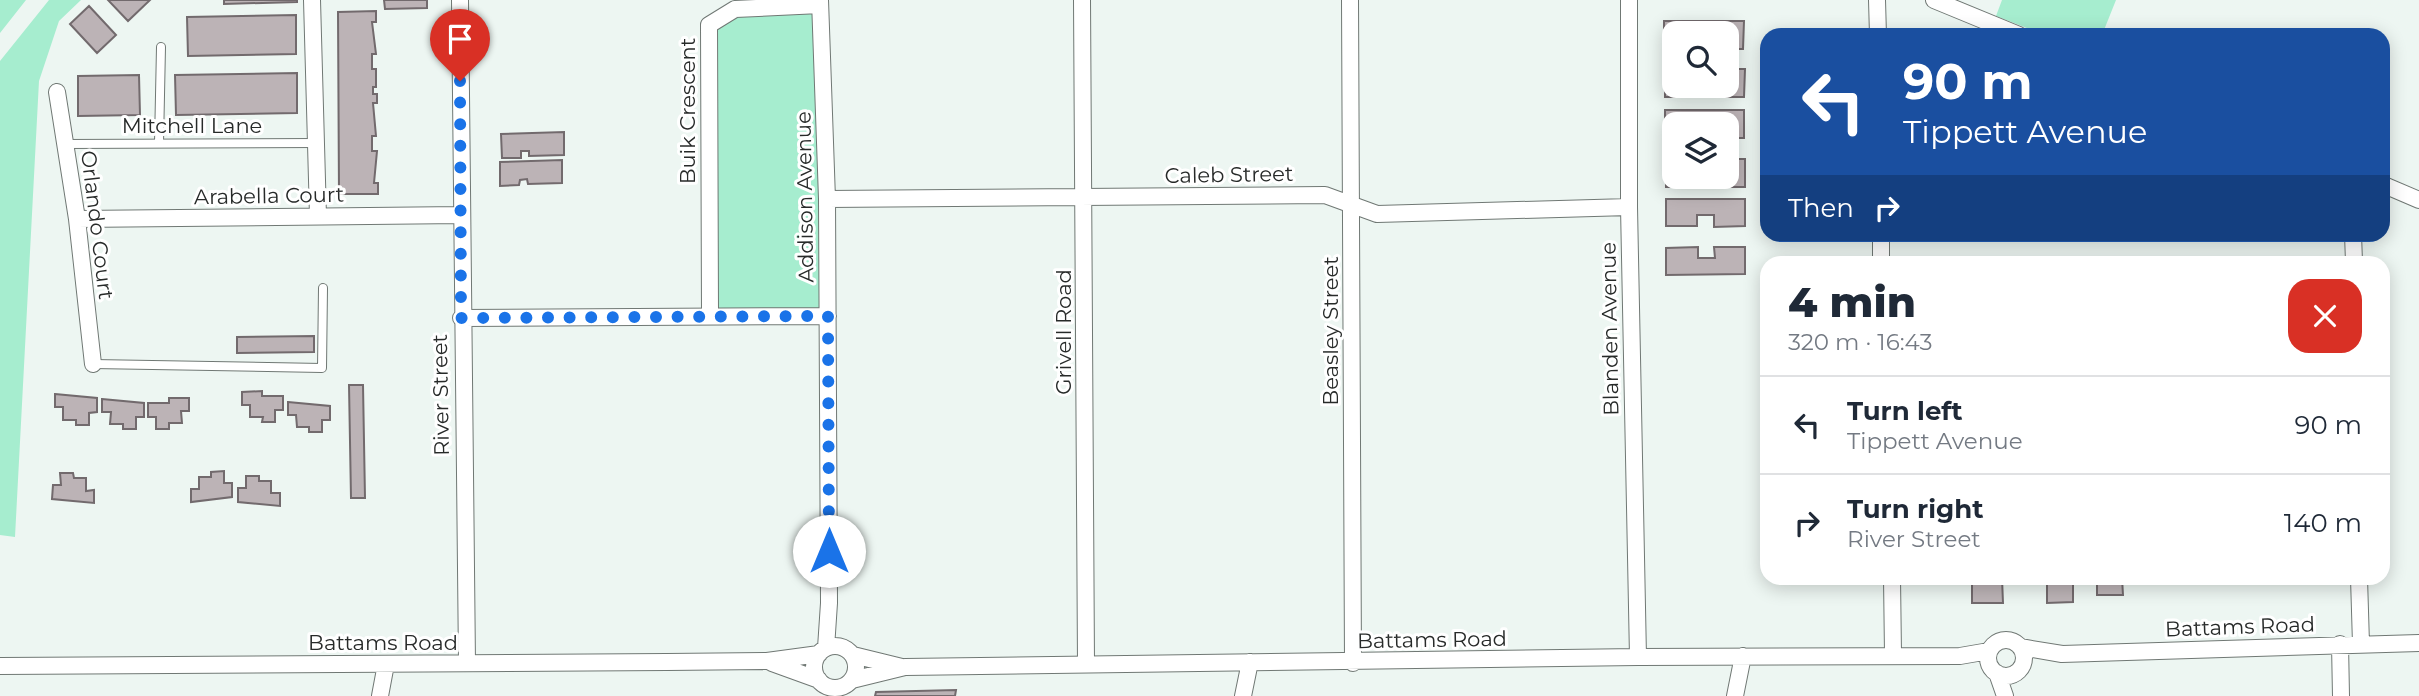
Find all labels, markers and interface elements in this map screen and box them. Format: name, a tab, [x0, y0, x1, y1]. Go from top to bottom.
pin	[430, 9, 490, 81]
icon: arrive	[441, 20, 479, 58]
map controls	[1662, 21, 1739, 189]
button: search	[1662, 21, 1739, 98]
street label: Buik Crescent	[675, 38, 700, 184]
text: 90 m	[1903, 52, 2033, 111]
icon: left	[1788, 56, 1879, 147]
street label: Addison Avenue	[791, 111, 818, 283]
button: layers	[1662, 112, 1739, 189]
text: Tippett Avenue	[1903, 112, 2147, 151]
street label: Mitchell Lane	[122, 113, 262, 138]
street label: Orlando Court	[76, 149, 119, 301]
street label: Caleb Street	[1164, 161, 1294, 188]
street label: Arabella Court	[194, 182, 344, 209]
icon: right	[1868, 189, 1906, 227]
text: Then	[1788, 192, 1854, 224]
street label: Blanden Avenue	[1595, 242, 1624, 416]
street label: Beasley Street	[1318, 256, 1343, 406]
street label: Grivell Road	[1051, 269, 1076, 395]
text: 4 min	[1788, 276, 1916, 328]
button: close	[2288, 279, 2362, 353]
text: 320 m · 16:43	[1788, 328, 1932, 356]
street label: River Street	[427, 334, 454, 456]
text: Turn left	[1847, 395, 1963, 427]
icon: left	[1788, 406, 1826, 444]
text: 90 m	[2295, 409, 2362, 441]
text: Tippett Avenue	[1847, 427, 2023, 455]
text: Turn right	[1847, 493, 1983, 525]
icon: right	[1788, 504, 1826, 542]
text: 140 m	[2284, 507, 2362, 539]
position arrow	[792, 514, 866, 588]
text: River Street	[1847, 525, 1981, 553]
street label: Battams Road	[2165, 611, 2315, 642]
street label: Battams Road	[1357, 626, 1507, 653]
street label: Battams Road	[308, 630, 458, 655]

